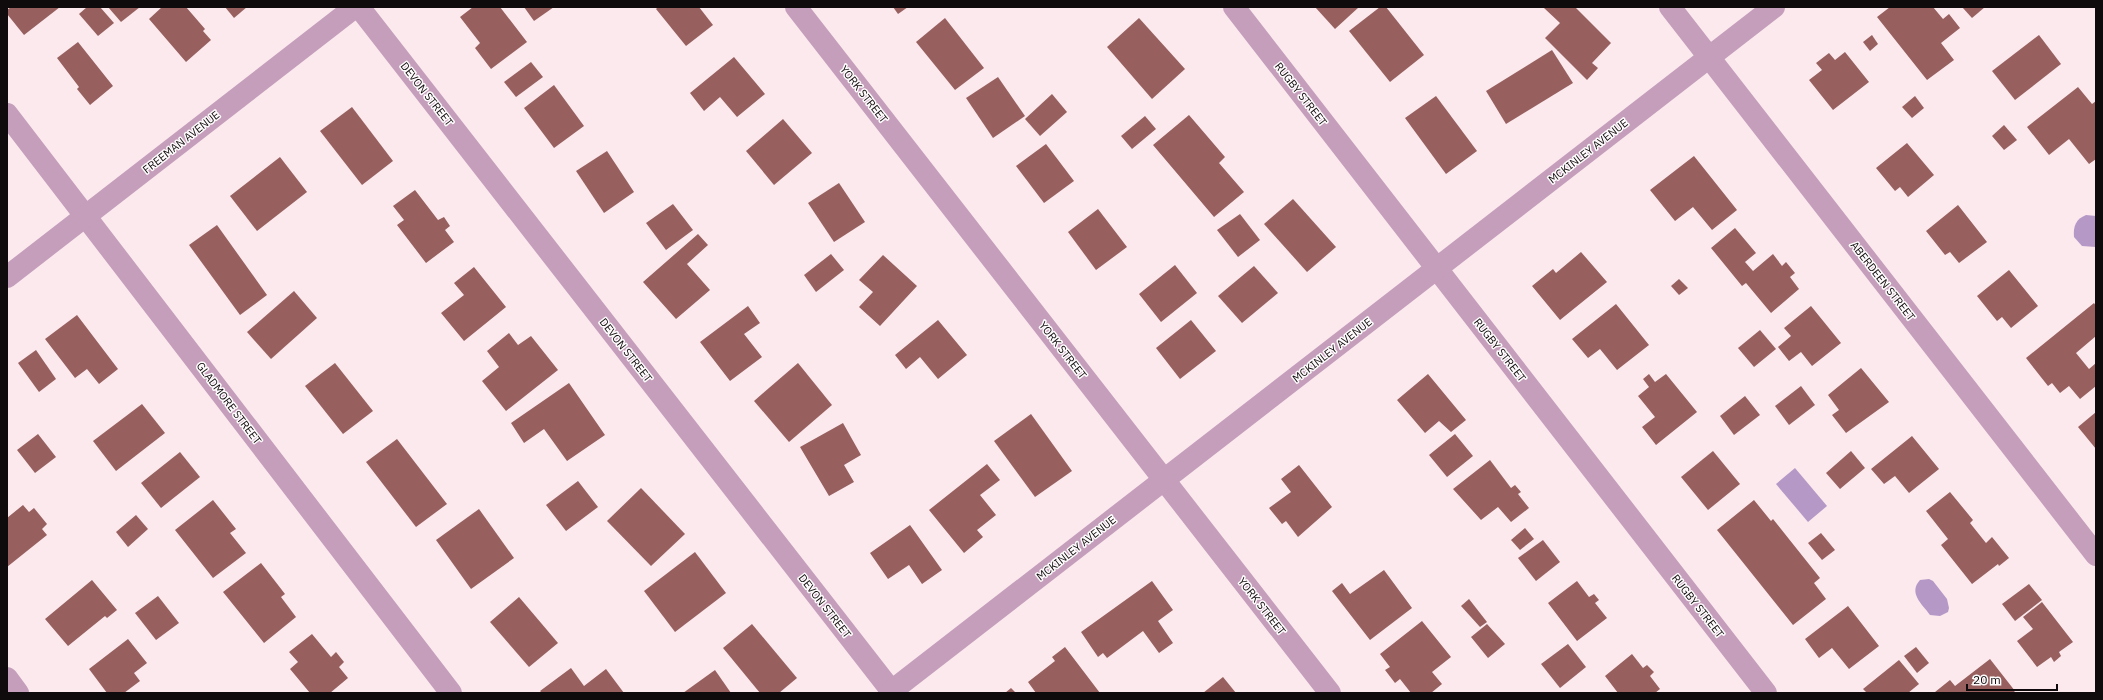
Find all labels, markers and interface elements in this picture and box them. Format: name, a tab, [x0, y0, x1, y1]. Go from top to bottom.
street label: DEVON STREET	[398, 59, 457, 129]
street label: RUGBY STREET	[1272, 59, 1331, 129]
street label: YORK STREET	[837, 62, 891, 126]
street label: FREEMAN AVENUE	[140, 108, 222, 176]
street label: MCKINLEY AVENUE	[1545, 116, 1631, 186]
street label: ABERDEEN STREET	[1848, 238, 1919, 324]
street label: DEVON STREET	[597, 315, 656, 385]
street label: MCKINLEY AVENUE	[1289, 315, 1375, 385]
street label: RUGBY STREET	[1471, 315, 1530, 385]
street label: YORK STREET	[1036, 318, 1090, 382]
street label: GLADMORE STREET	[194, 359, 265, 447]
street label: MCKINLEY AVENUE	[1033, 513, 1119, 583]
street label: DEVON STREET	[796, 571, 855, 641]
street label: RUGBY STREET	[1669, 571, 1728, 641]
street label: YORK STREET	[1235, 574, 1289, 638]
scale bar	[1967, 666, 2057, 692]
text: 20 m	[1973, 672, 2001, 687]

